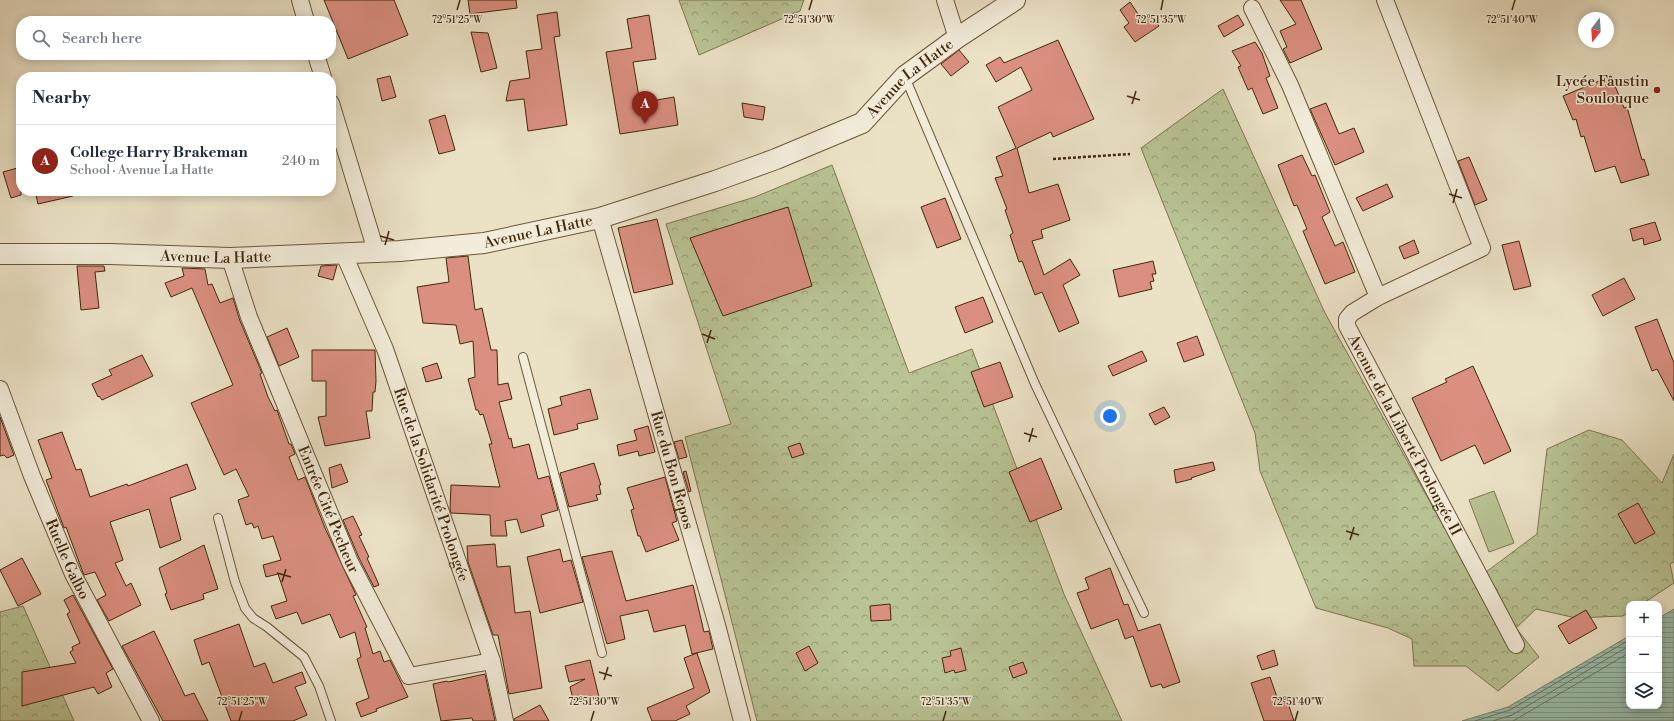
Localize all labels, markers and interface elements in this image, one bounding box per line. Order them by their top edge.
north arrow [1578,12,1614,48]
text: 72°51'25"W [432,14,483,26]
text: 72°51'30"W [783,14,836,26]
text: 72°51'35"W [1136,14,1187,26]
text: 72°51'40"W [1486,14,1539,26]
search box [16,16,336,60]
icon: search [30,27,52,49]
text: Search here [62,29,142,48]
street label: Avenue La Hatte [861,34,957,122]
place label: Lycée Faustin Soulouque [1556,72,1649,108]
marker: Lycée Faustin Soulouque [1652,85,1662,95]
text: Nearby [32,87,91,109]
pin: A [632,91,658,124]
text: College Harry Brakeman [70,143,248,162]
text: A [40,153,50,169]
text: 240 m [282,153,320,169]
text: School · Avenue La Hatte [70,162,214,178]
street label: Avenue La Hatte [481,210,594,253]
street label: Avenue La Hatte [159,246,272,268]
street label: Avenue de la Liberté Prolongée II [1343,330,1466,539]
street label: Rue de la Solidarité Prolongée [389,385,473,584]
your location [1100,406,1120,426]
street label: Rue du Bon Repos [646,408,698,531]
street label: Entrée Cité Pecheur [294,443,364,577]
street label: Ruelle Galbo [41,516,94,602]
map controls [1626,601,1662,709]
button: + [1626,601,1662,637]
button: − [1626,637,1662,673]
button: layers [1626,673,1662,709]
text: 72°51'25"W [217,696,268,708]
text: 72°51'30"W [568,696,621,708]
text: 72°51'35"W [921,696,972,708]
text: 72°51'40"W [1272,696,1325,708]

